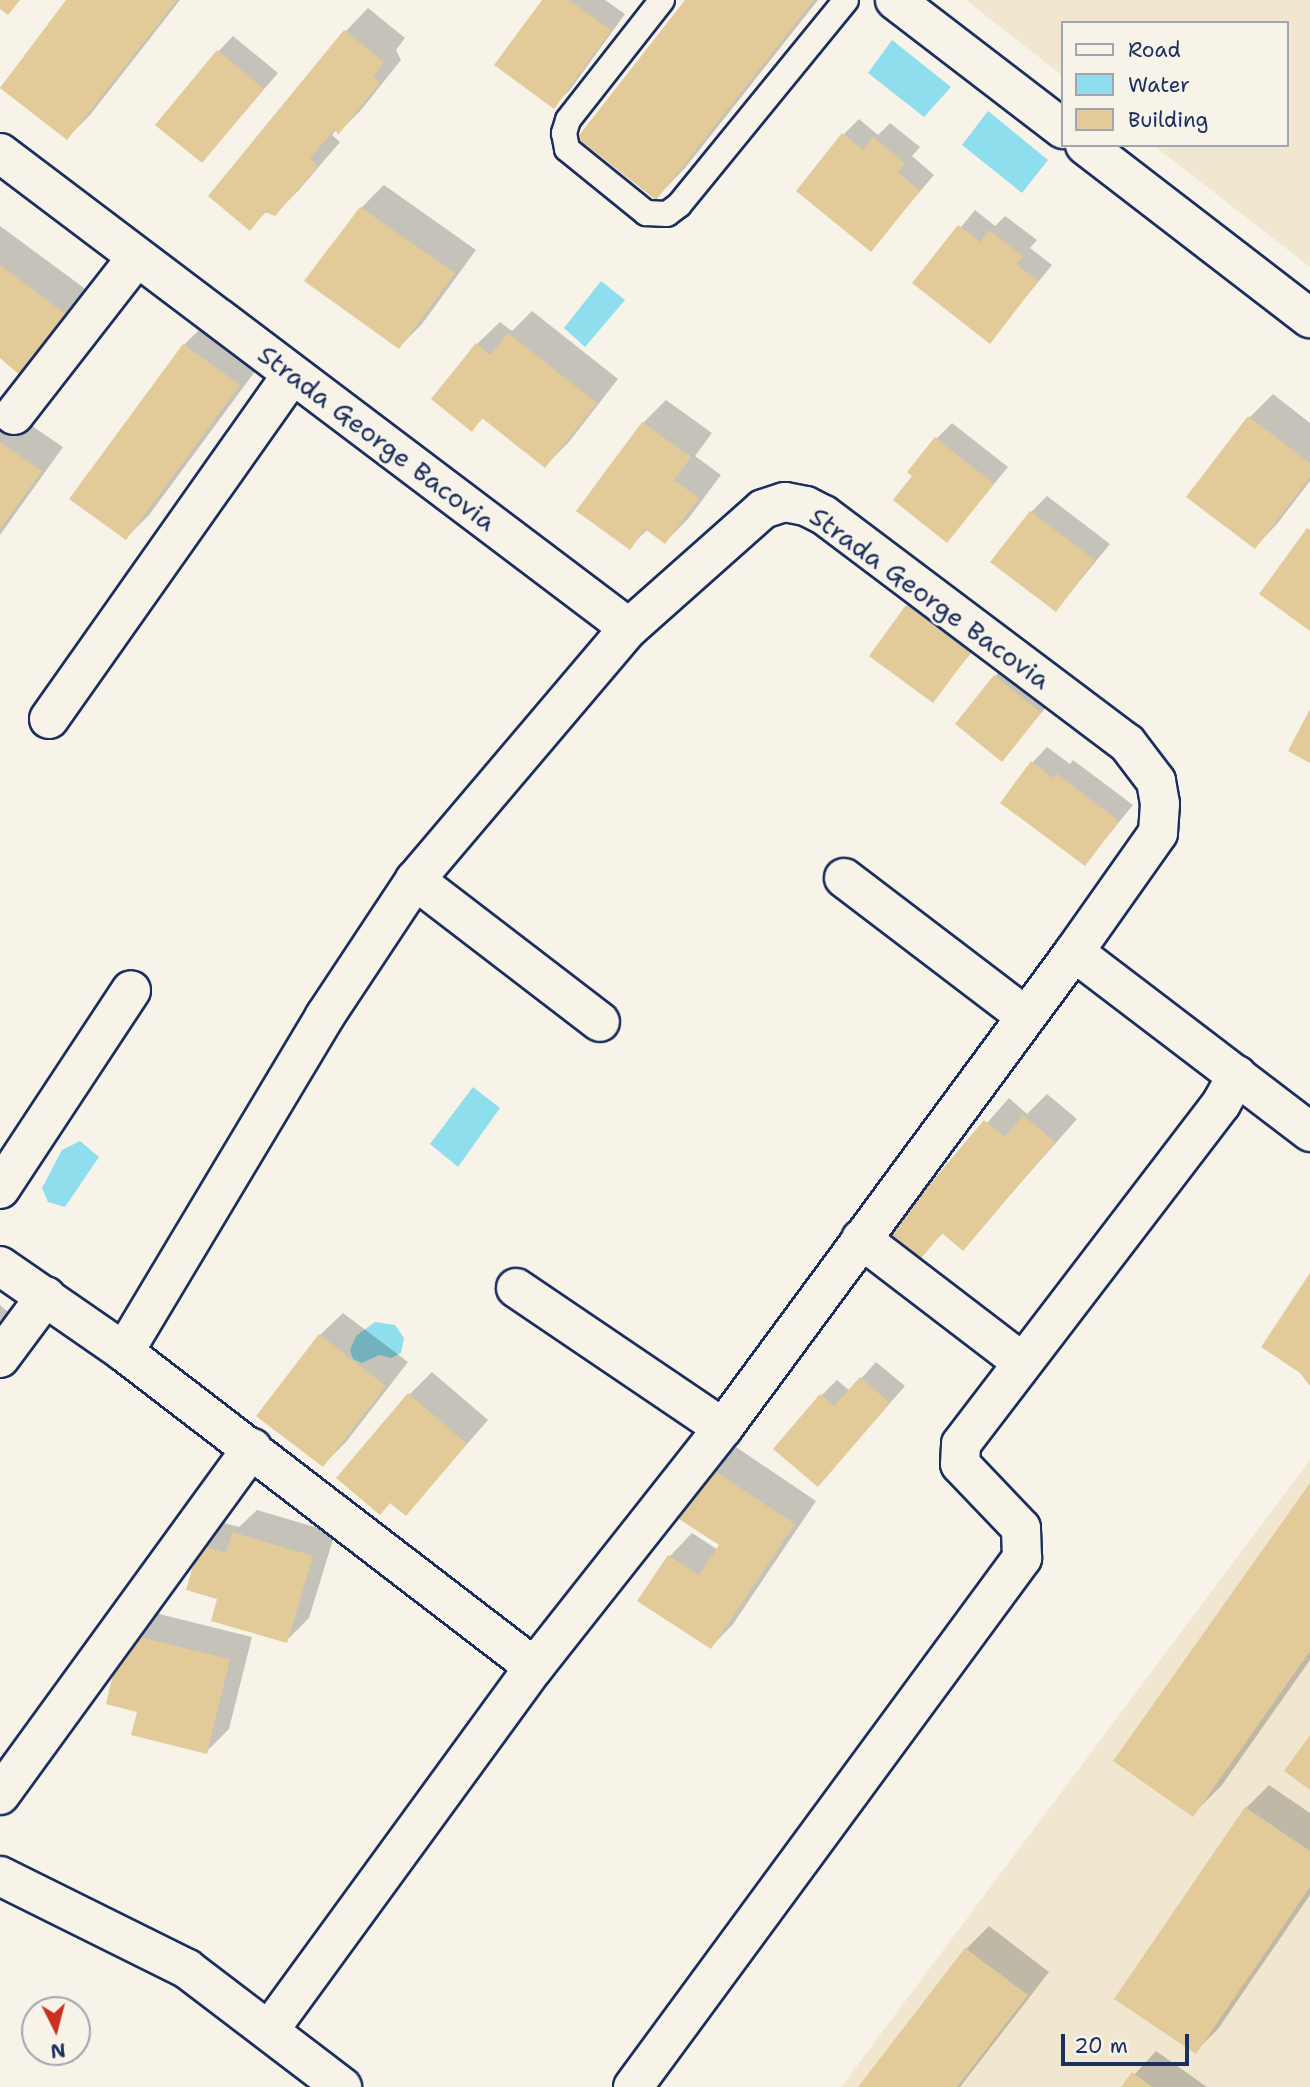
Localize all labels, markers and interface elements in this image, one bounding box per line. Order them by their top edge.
legend [1062,21,1289,147]
text: Road [1128,36,1181,64]
text: Water [1128,71,1190,99]
text: Building [1128,106,1208,134]
street label: Strada George Bacovia [252,338,502,538]
street label: Strada George Bacovia [804,500,1056,696]
north arrow [21,1996,91,2066]
scale bar [1065,2021,1193,2064]
text: 20 m [1074,2032,1128,2060]
text: N [49,2037,67,2064]

